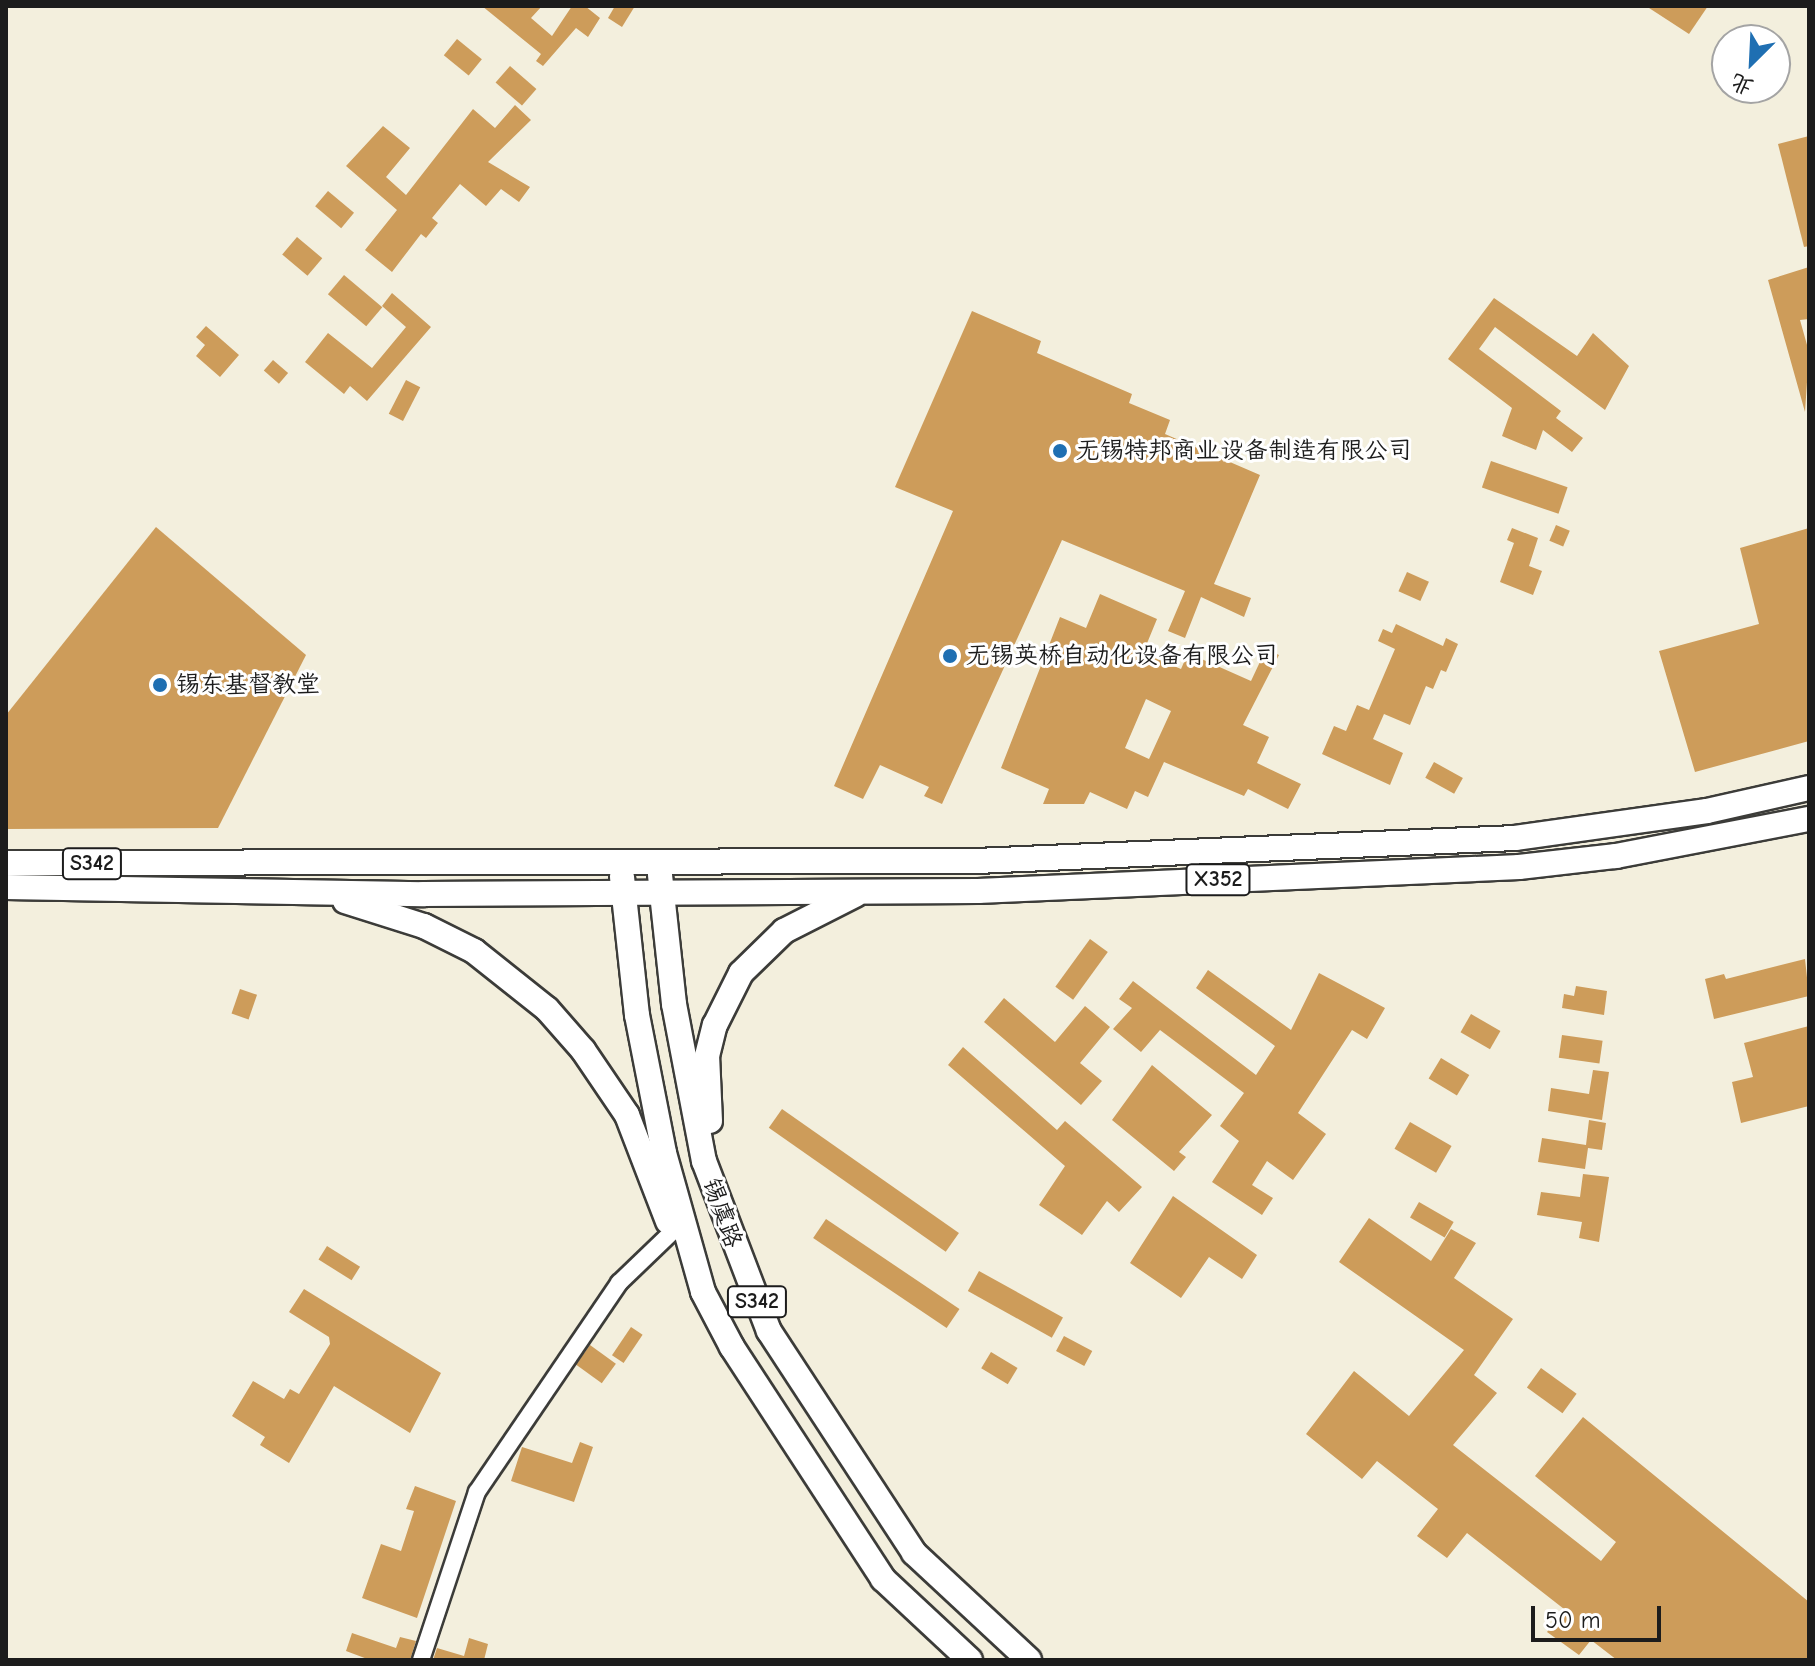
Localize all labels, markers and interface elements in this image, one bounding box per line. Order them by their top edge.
north arrow [1711,24,1791,104]
text: 北 [1727,68,1757,100]
place label: 无锡特邦商业设备制造有限公司 [1076,437,1412,465]
marker: 无锡特邦商业设备制造有限公司 [1051,442,1069,460]
place label: 无锡英桥自动化设备有限公司 [966,642,1278,670]
marker: 无锡英桥自动化设备有限公司 [941,647,959,665]
place label: 锡东基督教堂 [176,671,320,699]
marker: 锡东基督教堂 [151,676,169,694]
road number: S342 [60,846,124,882]
road number: X352 [1184,862,1252,898]
street label: 锡虞路 [696,1174,748,1252]
road number: S342 [725,1284,789,1320]
scale bar [1535,1590,1665,1640]
text: 50 m [1545,1606,1601,1634]

